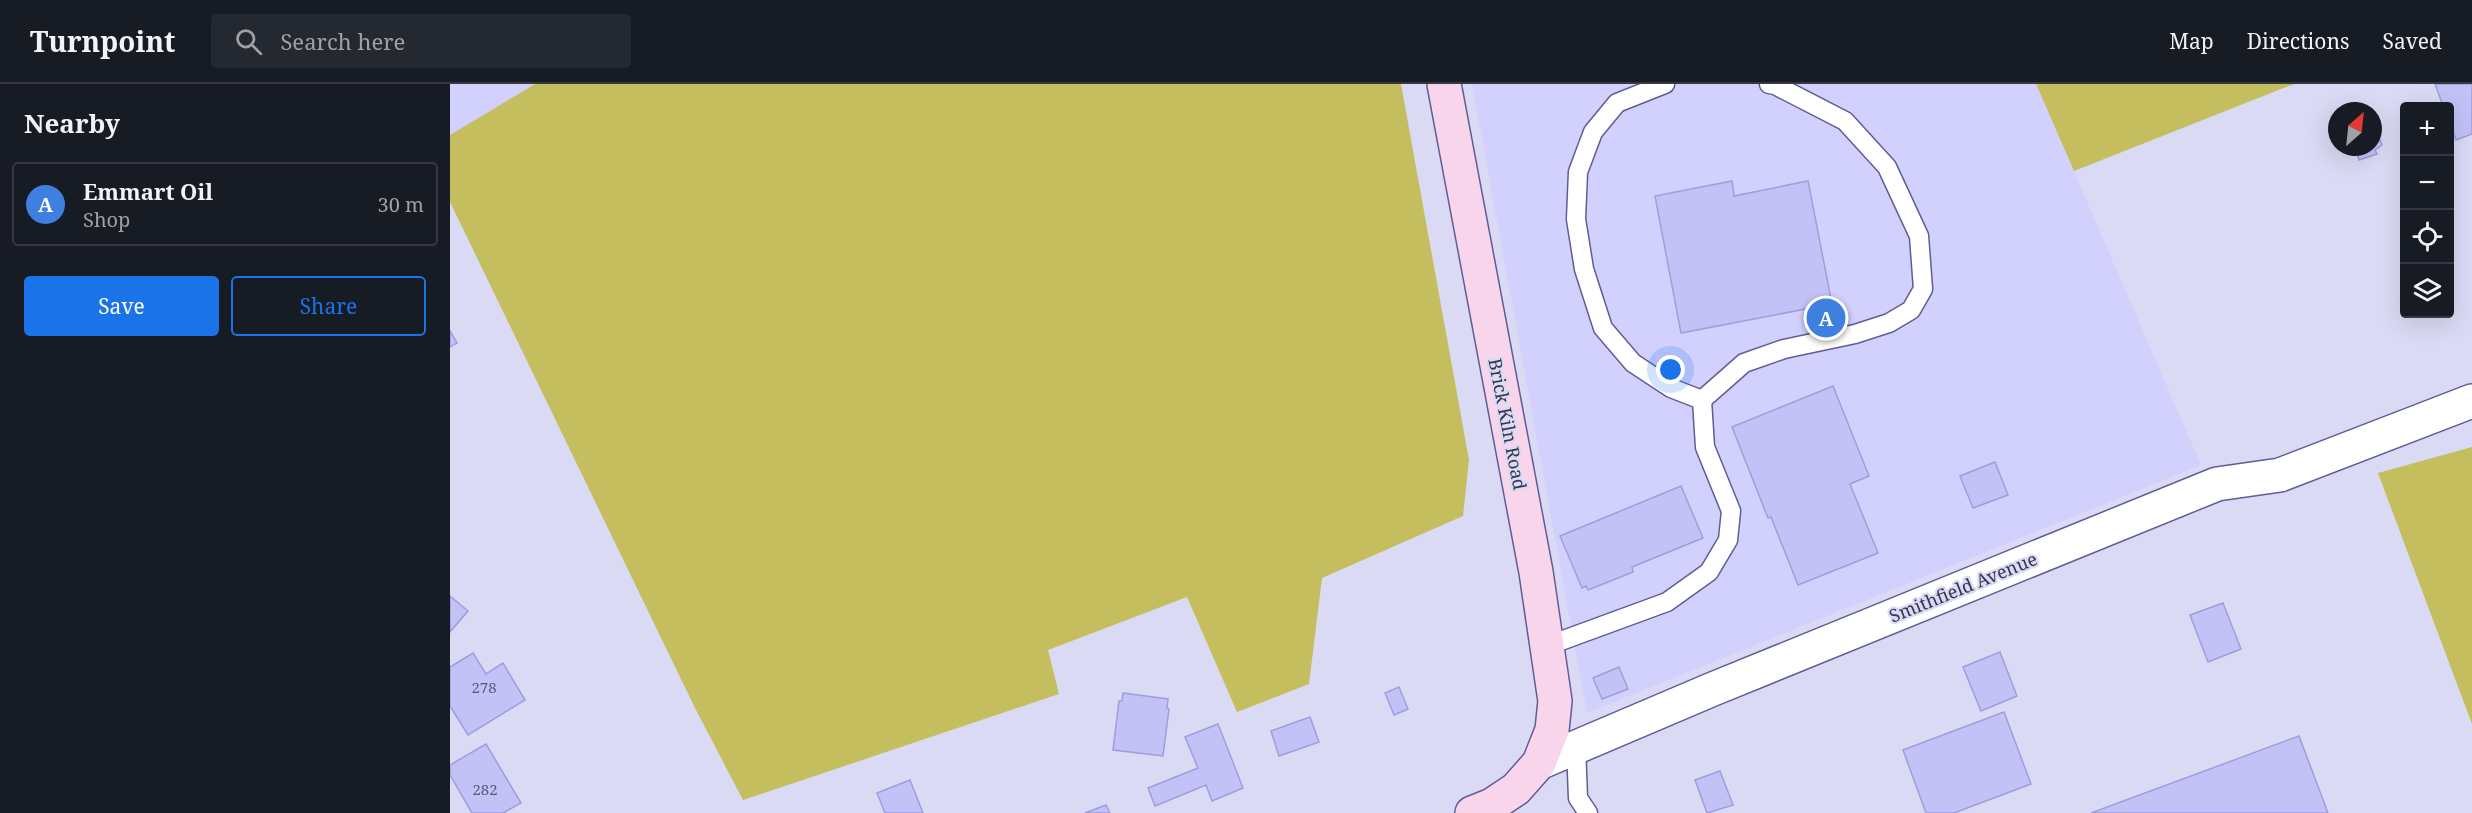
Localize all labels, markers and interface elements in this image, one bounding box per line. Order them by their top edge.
search box [211,14,631,68]
text: Turnpoint [30,22,175,60]
icon: search [232,25,265,58]
text: Search here [280,26,405,56]
text: Map [2169,27,2214,55]
text: Directions [2247,27,2349,55]
text: Saved [2382,27,2442,55]
north arrow [2328,102,2382,156]
map controls [2400,102,2454,318]
button: + [2400,102,2454,156]
text: Nearby [24,105,120,141]
button: − [2400,156,2454,210]
text: Emmart Oil [83,176,213,206]
text: A [38,191,53,218]
text: 30 m [378,191,424,218]
text: Shop [83,206,130,233]
button: locate [2400,210,2454,264]
button: layers [2400,264,2454,318]
button: Save [24,276,219,336]
button: Share [231,276,426,336]
pin: A [1806,296,1846,340]
your location [1656,355,1685,384]
street label: Brick Kiln Road [1483,356,1533,492]
street label: Smithfield Avenue [1885,546,2041,628]
house number: 278 [471,677,497,697]
house number: 282 [472,779,498,799]

